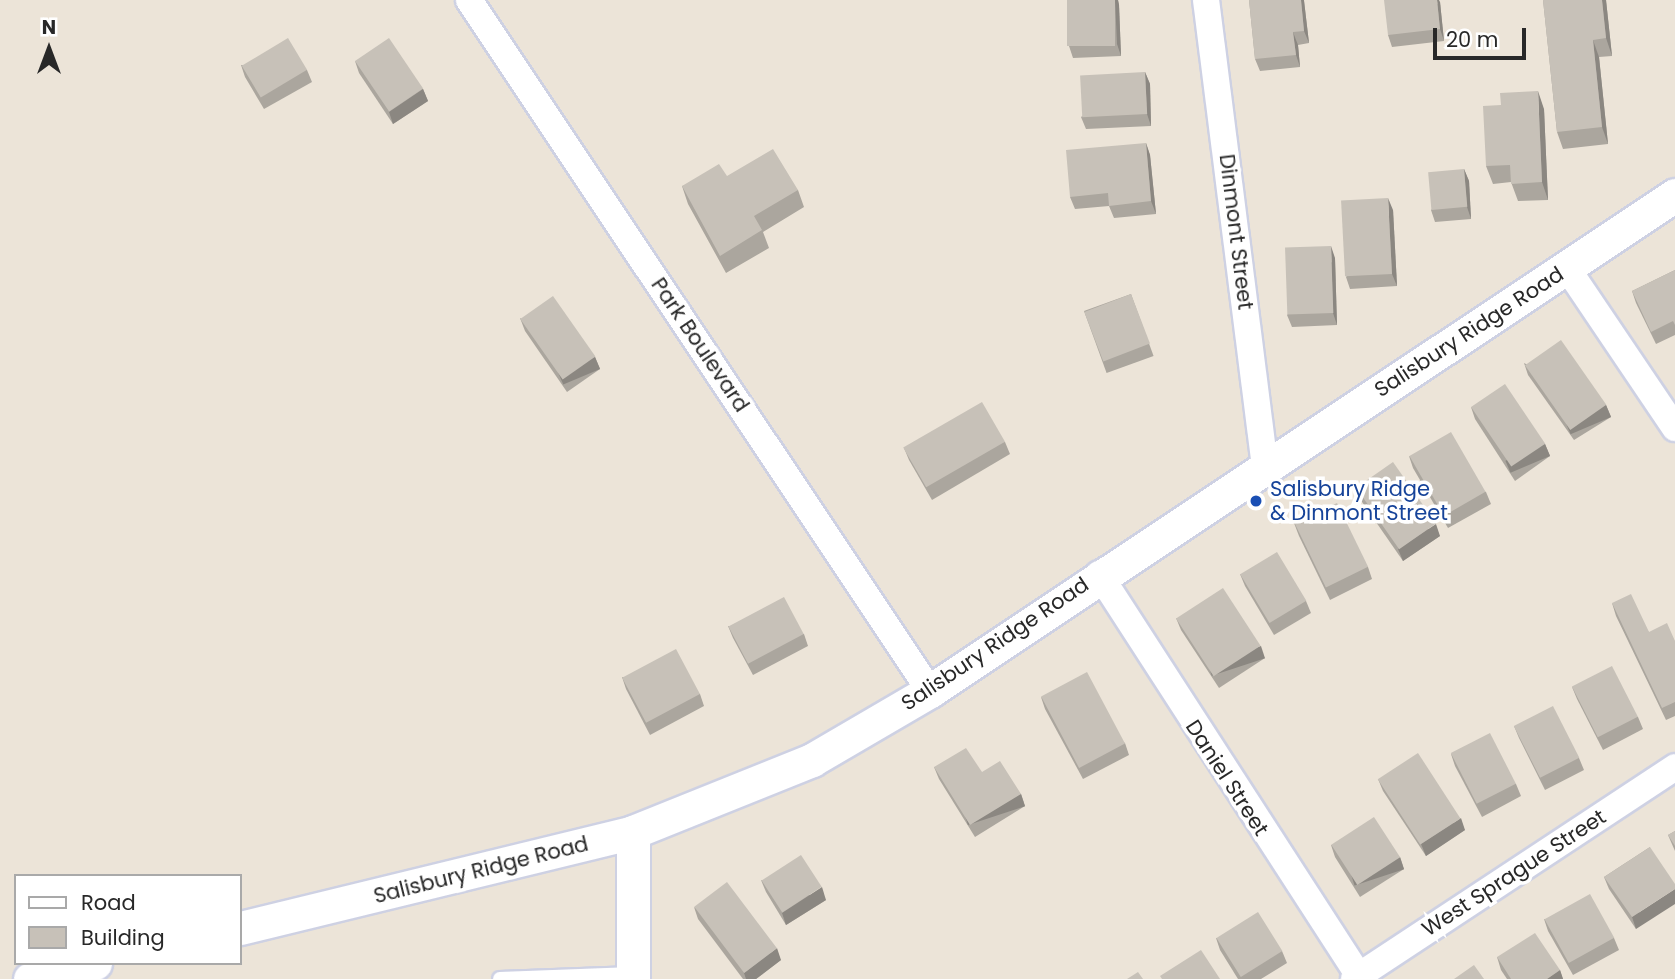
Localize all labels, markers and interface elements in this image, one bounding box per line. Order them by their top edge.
north arrow [14,14,84,84]
text: N [42,14,56,41]
scale bar [1437,14,1530,58]
text: 20 m [1446,25,1499,54]
street label: Dinmont Street [1214,153,1258,311]
street label: Salisbury Ridge Road [1370,261,1568,403]
street label: Park Boulevard [646,273,754,417]
place label: Salisbury Ridge & Dinmont Street [1270,476,1448,526]
marker: Salisbury Ridge & Dinmont Street [1248,493,1264,509]
street label: Salisbury Ridge Road [897,572,1093,716]
street label: Daniel Street [1180,715,1274,841]
street label: West Sprague Street [1417,804,1611,942]
street label: Salisbury Ridge Road [371,831,591,909]
legend [14,874,242,965]
text: Road [81,888,136,917]
text: Building [81,923,165,952]

